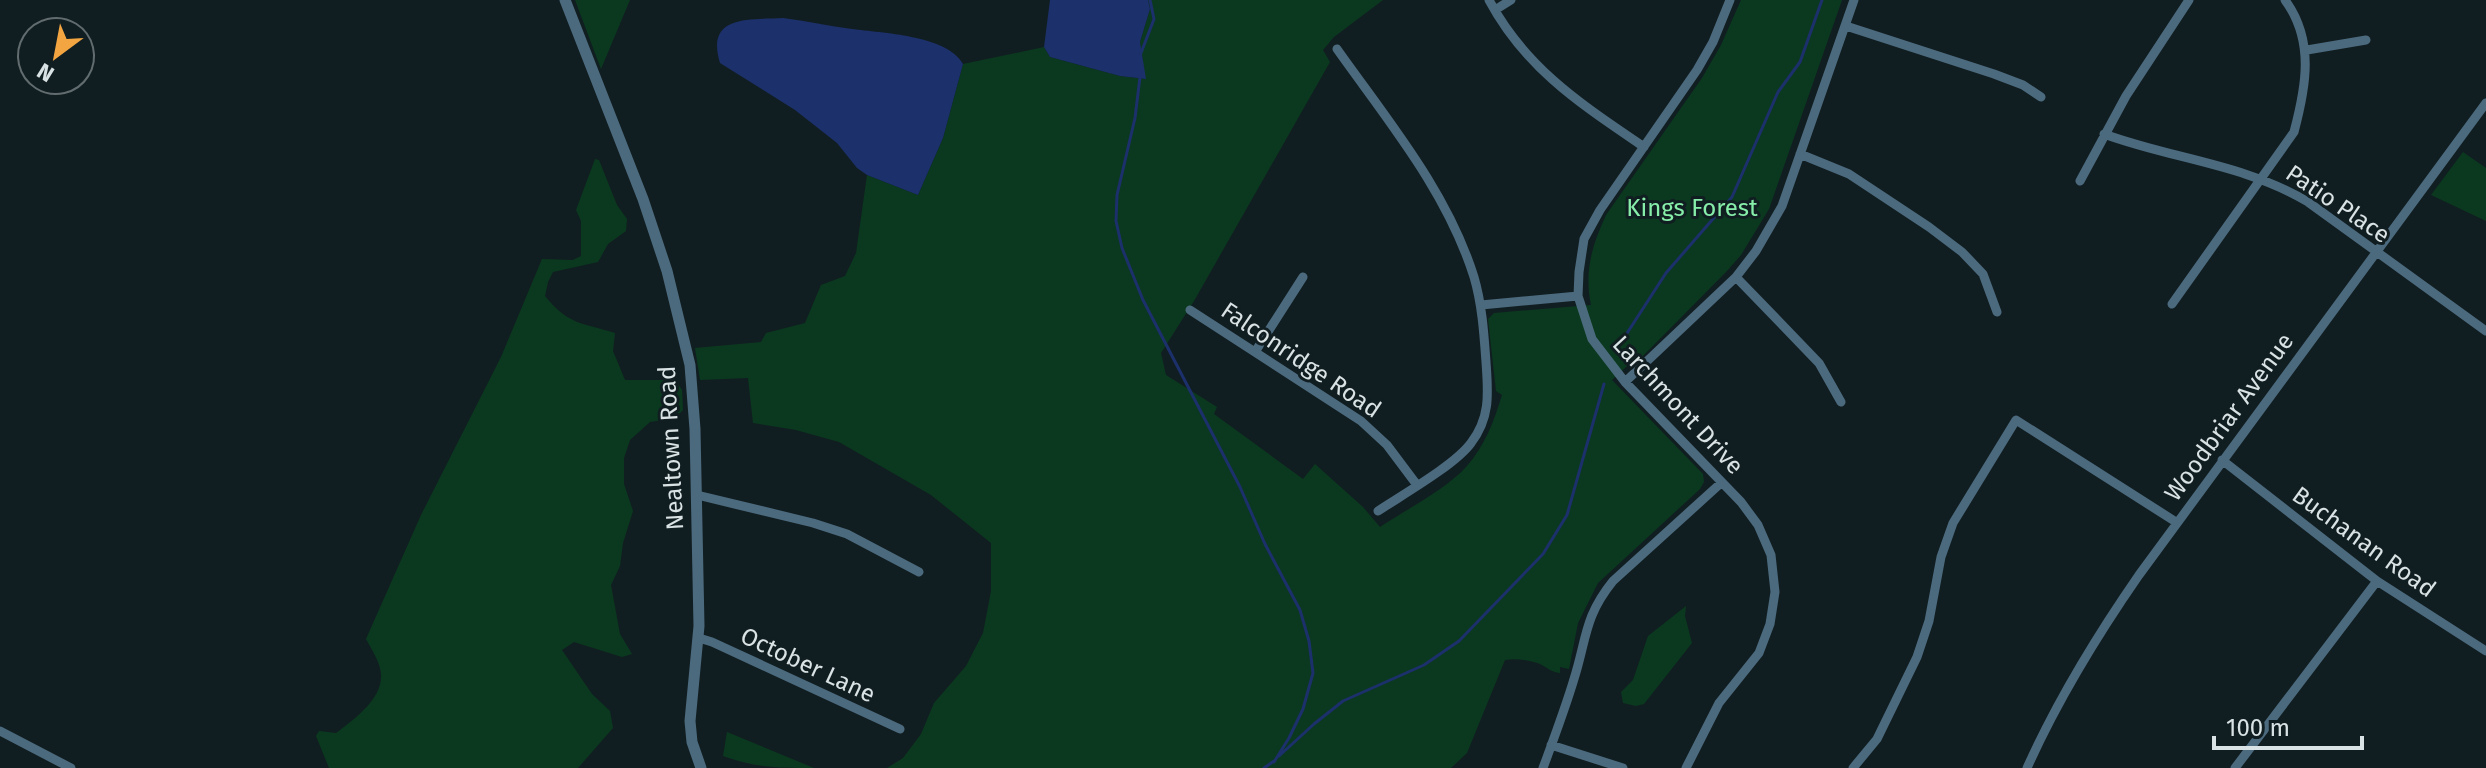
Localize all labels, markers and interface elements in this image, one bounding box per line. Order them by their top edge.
north arrow [16,16,96,96]
text: N [32,57,59,88]
street label: Patio Place [2281,159,2395,249]
park label: Kings Forest [1626,194,1758,222]
street label: Falconridge Road [1216,296,1386,424]
street label: Woodbriar Avenue [2159,328,2299,506]
street label: Larchmont Drive [1607,330,1749,480]
street label: Nealtown Road [653,365,689,531]
street label: Buchanan Road [2287,481,2441,603]
street label: October Lane [736,622,880,708]
scale bar [2214,700,2362,750]
text: 100 m [2226,714,2290,742]

